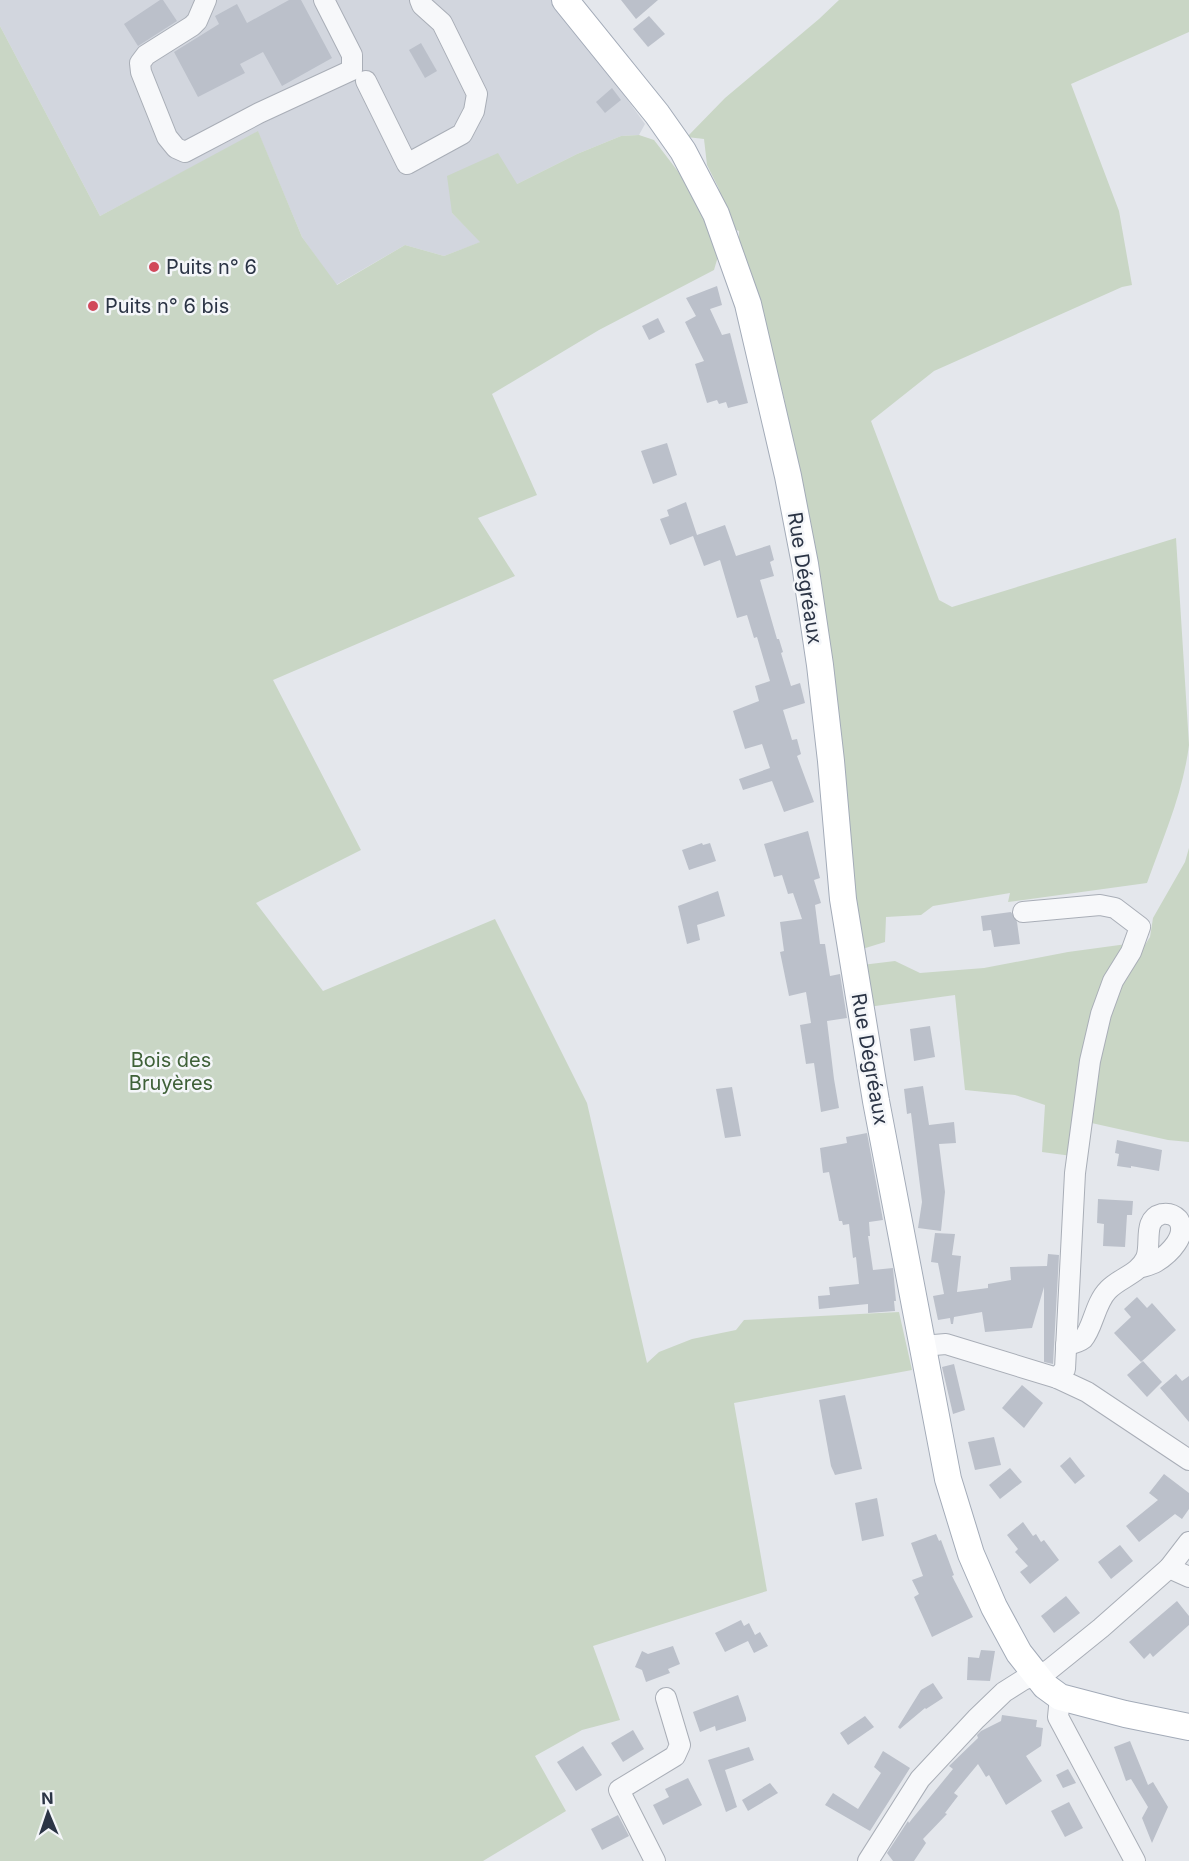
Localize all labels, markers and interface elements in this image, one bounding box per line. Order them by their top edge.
place label: Puits n° 6 [166,255,257,279]
marker: Puits n° 6 [147,260,161,274]
place label: Puits n° 6 bis [105,294,229,318]
marker: Puits n° 6 bis [86,299,100,313]
street label: Rue Dégréaux [783,510,827,646]
street label: Rue Dégréaux [847,991,893,1127]
park label: Bois des Bruyères [129,1048,213,1095]
north arrow [18,1783,78,1843]
text: N [41,1788,54,1808]

